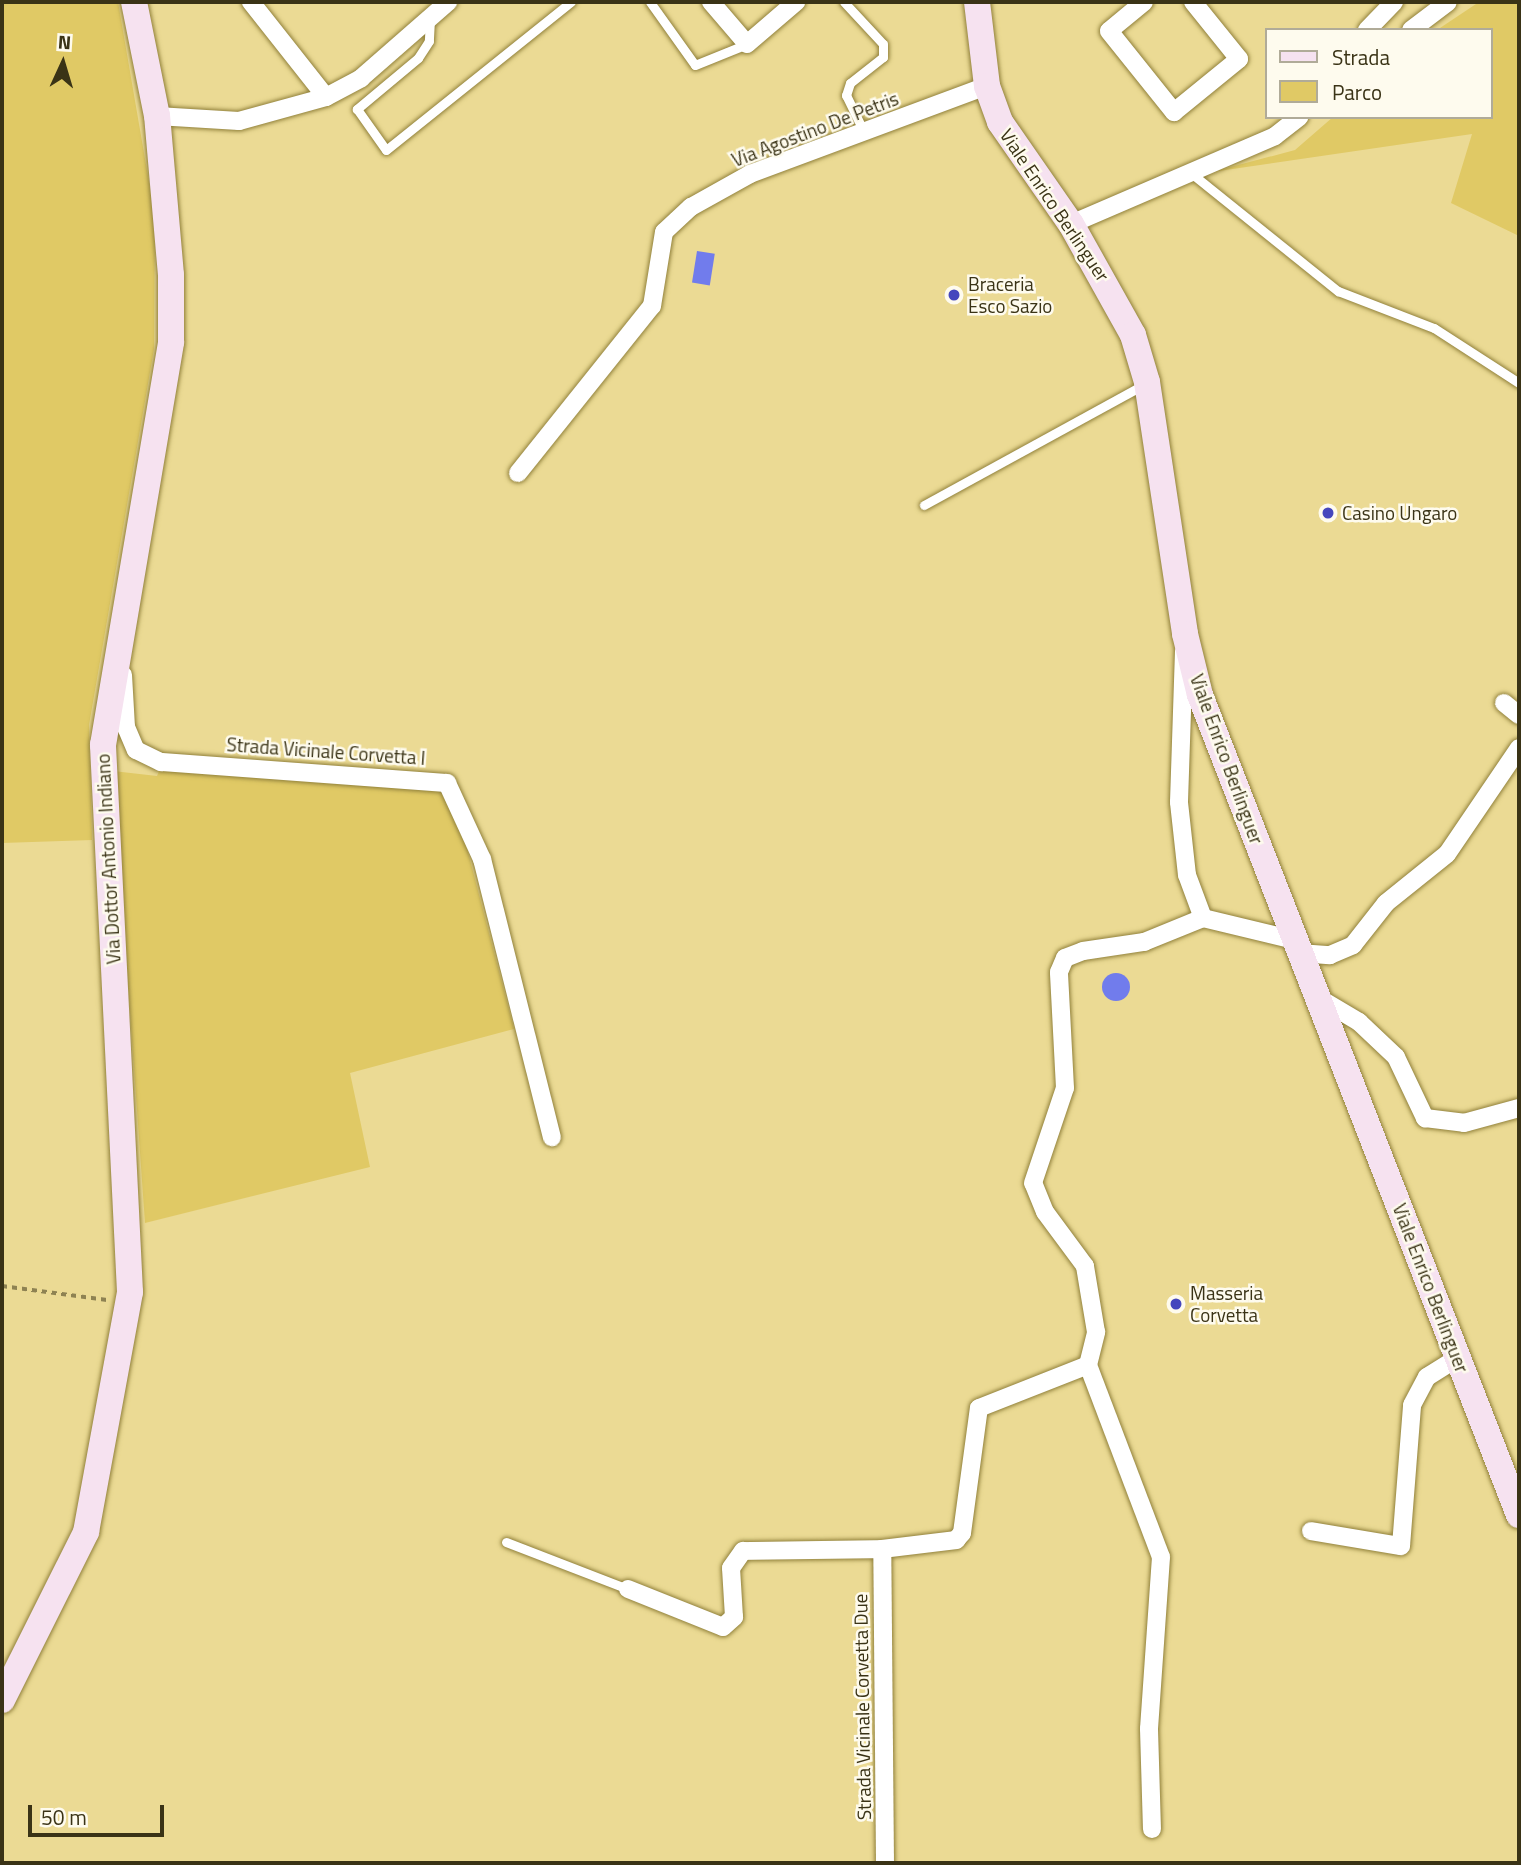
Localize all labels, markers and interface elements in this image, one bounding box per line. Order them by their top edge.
text: N [57,27,72,56]
north arrow [28,28,98,98]
legend [1266,28,1493,119]
text: Strada [1332,41,1390,73]
text: Parco [1332,76,1382,108]
street label: Via Agostino De Petris [728,87,902,171]
street label: Viale Enrico Berlinguer [995,124,1115,286]
place label: Braceria Esco Sazio [968,273,1052,317]
marker: Braceria Esco Sazio [946,287,962,303]
place label: Casino Ungaro [1342,502,1457,524]
marker: Casino Ungaro [1320,505,1336,521]
street label: Viale Enrico Berlinguer [1186,671,1268,847]
street label: Strada Vicinale Corvetta I [226,733,426,769]
street label: Via Dottor Antonio Indiano [91,753,125,965]
street label: Viale Enrico Berlinguer [1388,1200,1474,1376]
place label: Masseria Corvetta [1190,1282,1263,1326]
marker: Masseria Corvetta [1168,1296,1184,1312]
street label: Strada Vicinale Corvetta Due [849,1594,875,1820]
scale bar [32,1792,168,1836]
text: 50 m [41,1801,87,1833]

